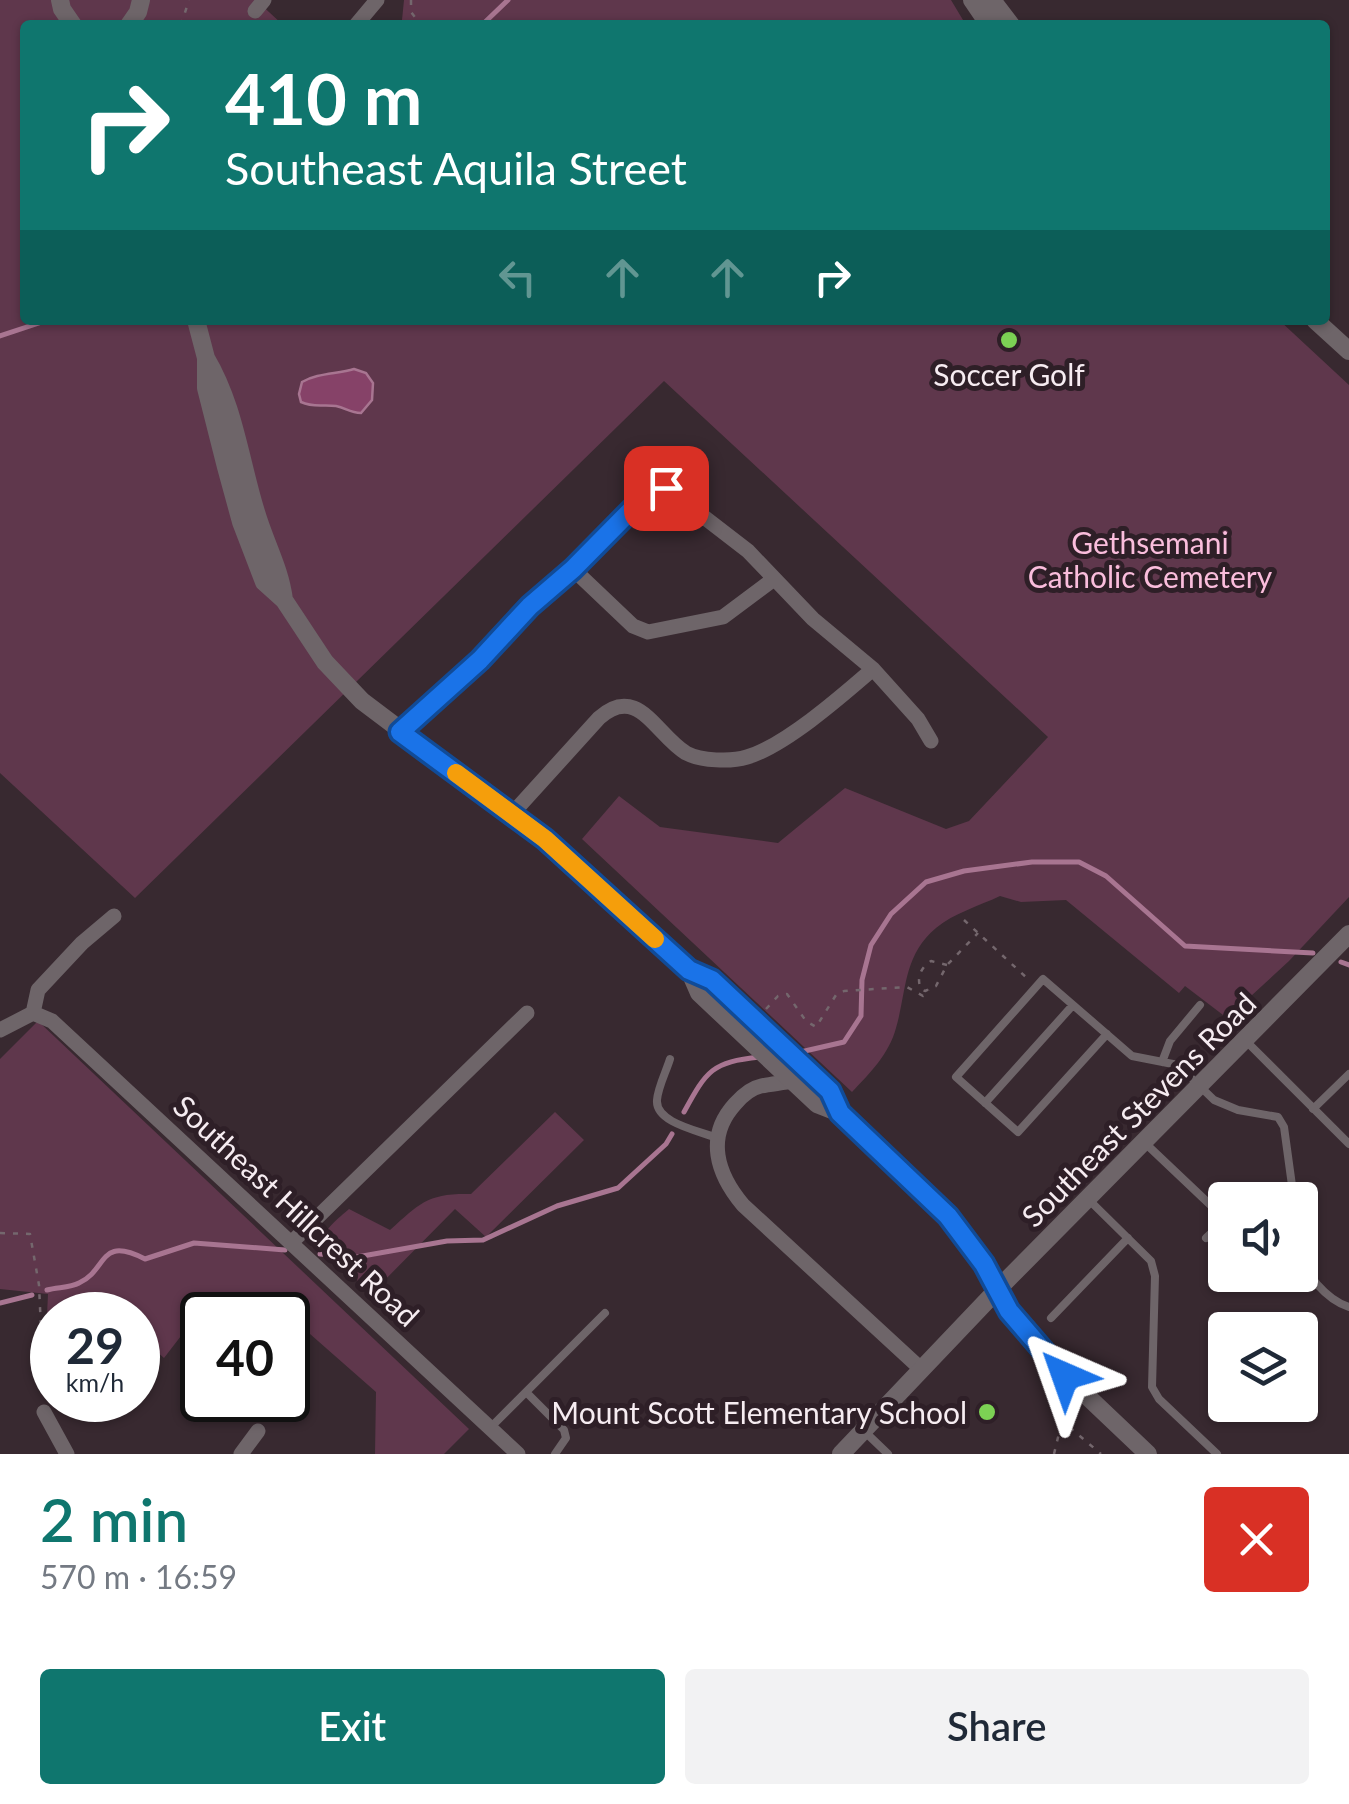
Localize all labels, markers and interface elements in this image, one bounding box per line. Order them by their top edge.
text: 410 m [225,56,422,140]
icon: right [60,60,190,190]
text: Southeast Aquila Street [225,141,687,195]
icon: left [490,250,545,305]
icon: ahead [595,250,650,305]
icon: ahead [700,250,755,305]
icon: right [805,250,860,305]
marker: Soccer Golf [998,329,1020,351]
place label: Soccer Golf [933,356,1085,392]
pin [624,446,709,531]
icon: arrive [639,461,694,516]
park label: Gethsemani Catholic Cemetery [1028,524,1273,594]
street label: Southeast Stevens Road [1013,984,1263,1234]
street label: Southeast Hillcrest Road [167,1087,427,1333]
map controls [1208,1182,1318,1422]
button: sound [1208,1182,1318,1292]
speed limit sign: 40 [180,1292,310,1422]
button: layers [1208,1312,1318,1422]
text: 29 [66,1315,124,1375]
position arrow [1013,1324,1117,1428]
text: km/h [66,1367,124,1397]
place label: Mount Scott Elementary School [551,1394,967,1430]
marker: Mount Scott Elementary School [976,1401,998,1423]
text: 2 min [40,1483,188,1555]
button: close [1204,1487,1309,1592]
text: 570 m · 16:59 [40,1557,237,1596]
button: Exit [40,1669,665,1784]
button: Share [685,1669,1309,1784]

